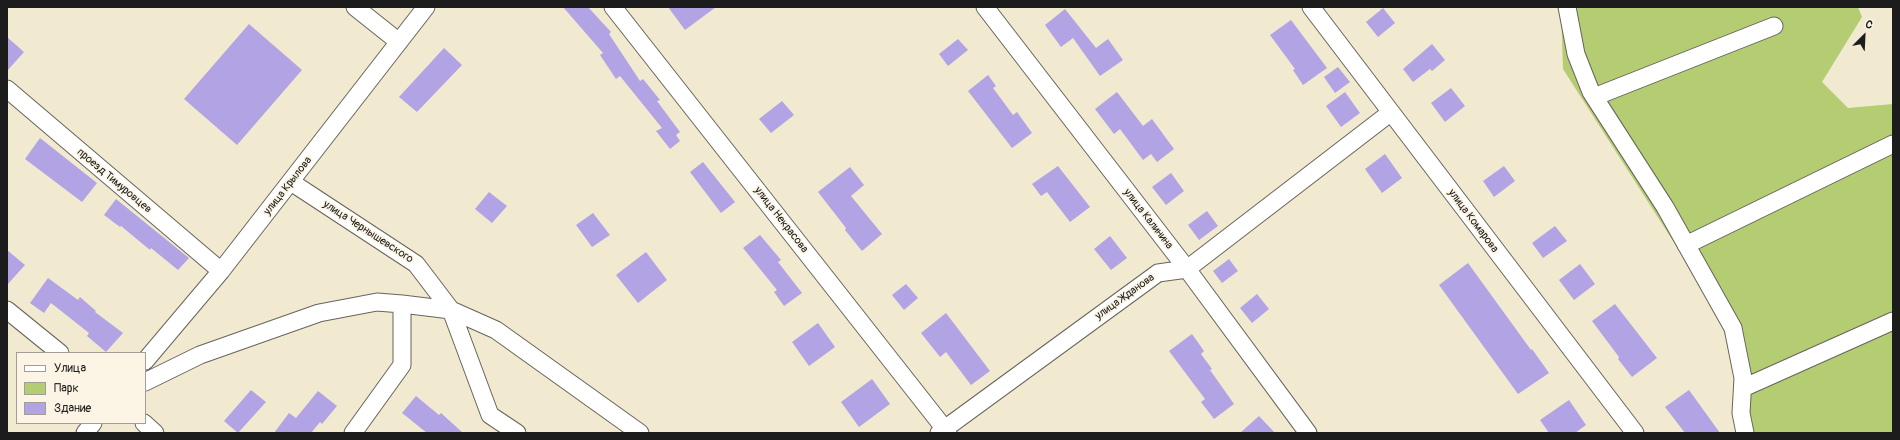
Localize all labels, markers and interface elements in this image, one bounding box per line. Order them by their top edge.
north arrow [1844,16,1884,56]
text: С [1863,17,1875,32]
street label: проезд Тимуровцев [74,146,154,216]
street label: улица Крылова [261,154,315,218]
street label: улица Некрасова [751,184,811,256]
street label: улица Калинина [1120,186,1176,252]
street label: улица Комарова [1445,187,1501,255]
street label: улица Чернышевского [320,198,416,266]
street label: улица Жданова [1093,271,1157,323]
legend [16,352,146,424]
text: Улица [54,361,86,376]
text: Парк [54,381,79,396]
text: Здание [54,401,91,416]

